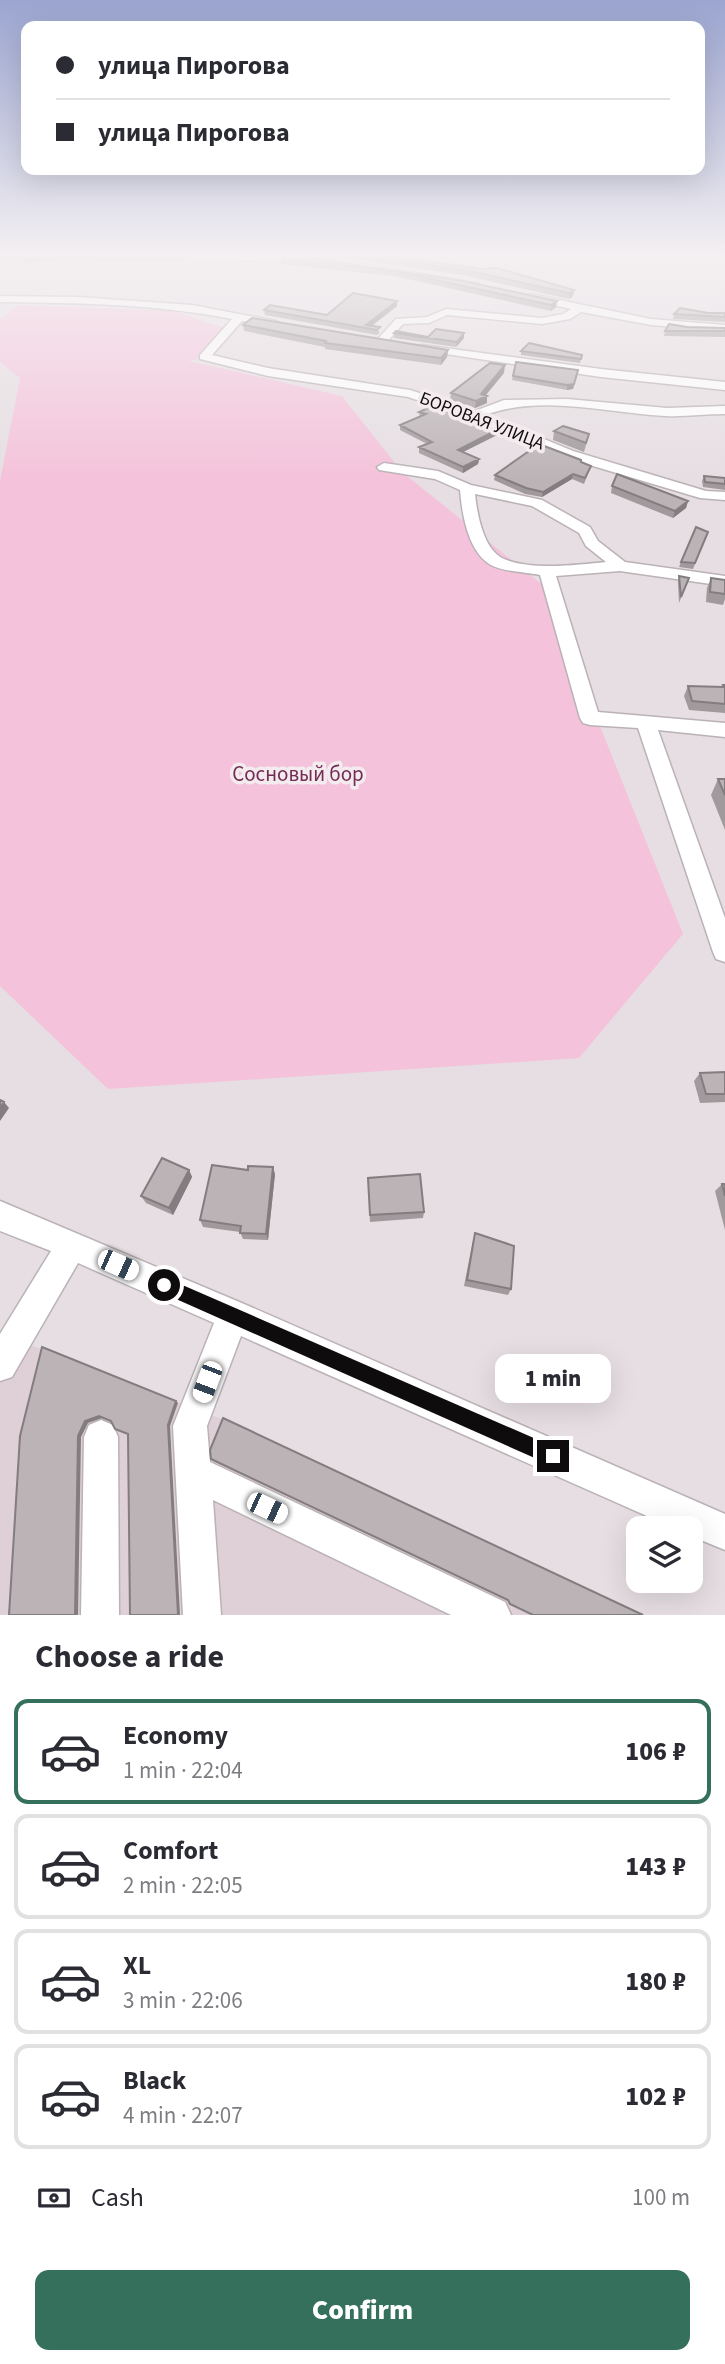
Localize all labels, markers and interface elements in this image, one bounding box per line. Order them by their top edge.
text: улица Пирогова [98,47,290,84]
text: улица Пирогова [98,114,290,151]
street label: БОРОВАЯ УЛИЦА [416,386,548,456]
park label: Сосновый бор [232,759,364,789]
car [95,1247,142,1283]
route start [148,1269,180,1301]
callout: 1 min [495,1354,611,1404]
car [190,1359,225,1405]
text: 1 min [525,1362,581,1395]
route end [537,1440,569,1472]
car [244,1490,291,1526]
map controls [626,1516,703,1593]
button: layers [626,1516,703,1593]
text: Choose a ride [35,1634,224,1680]
text: Economy [123,1717,228,1754]
icon: car [39,1720,102,1783]
text: 106 ₽ [625,1733,686,1770]
text: 1 min · 22:04 [123,1754,243,1787]
text: Comfort [123,1832,218,1869]
icon: car [39,1835,102,1898]
text: 143 ₽ [625,1848,686,1885]
text: 2 min · 22:05 [123,1869,243,1902]
text: XL [123,1947,151,1984]
icon: car [39,1950,102,2013]
text: 180 ₽ [625,1963,686,2000]
text: 3 min · 22:06 [123,1984,243,2017]
text: Black [123,2062,186,2099]
icon: car [39,2065,102,2128]
text: 102 ₽ [625,2078,686,2115]
text: 4 min · 22:07 [123,2099,243,2132]
icon: cash [35,2179,73,2217]
text: Cash [91,2179,144,2216]
text: 100 m [632,2181,690,2214]
button: Confirm [35,2270,690,2350]

